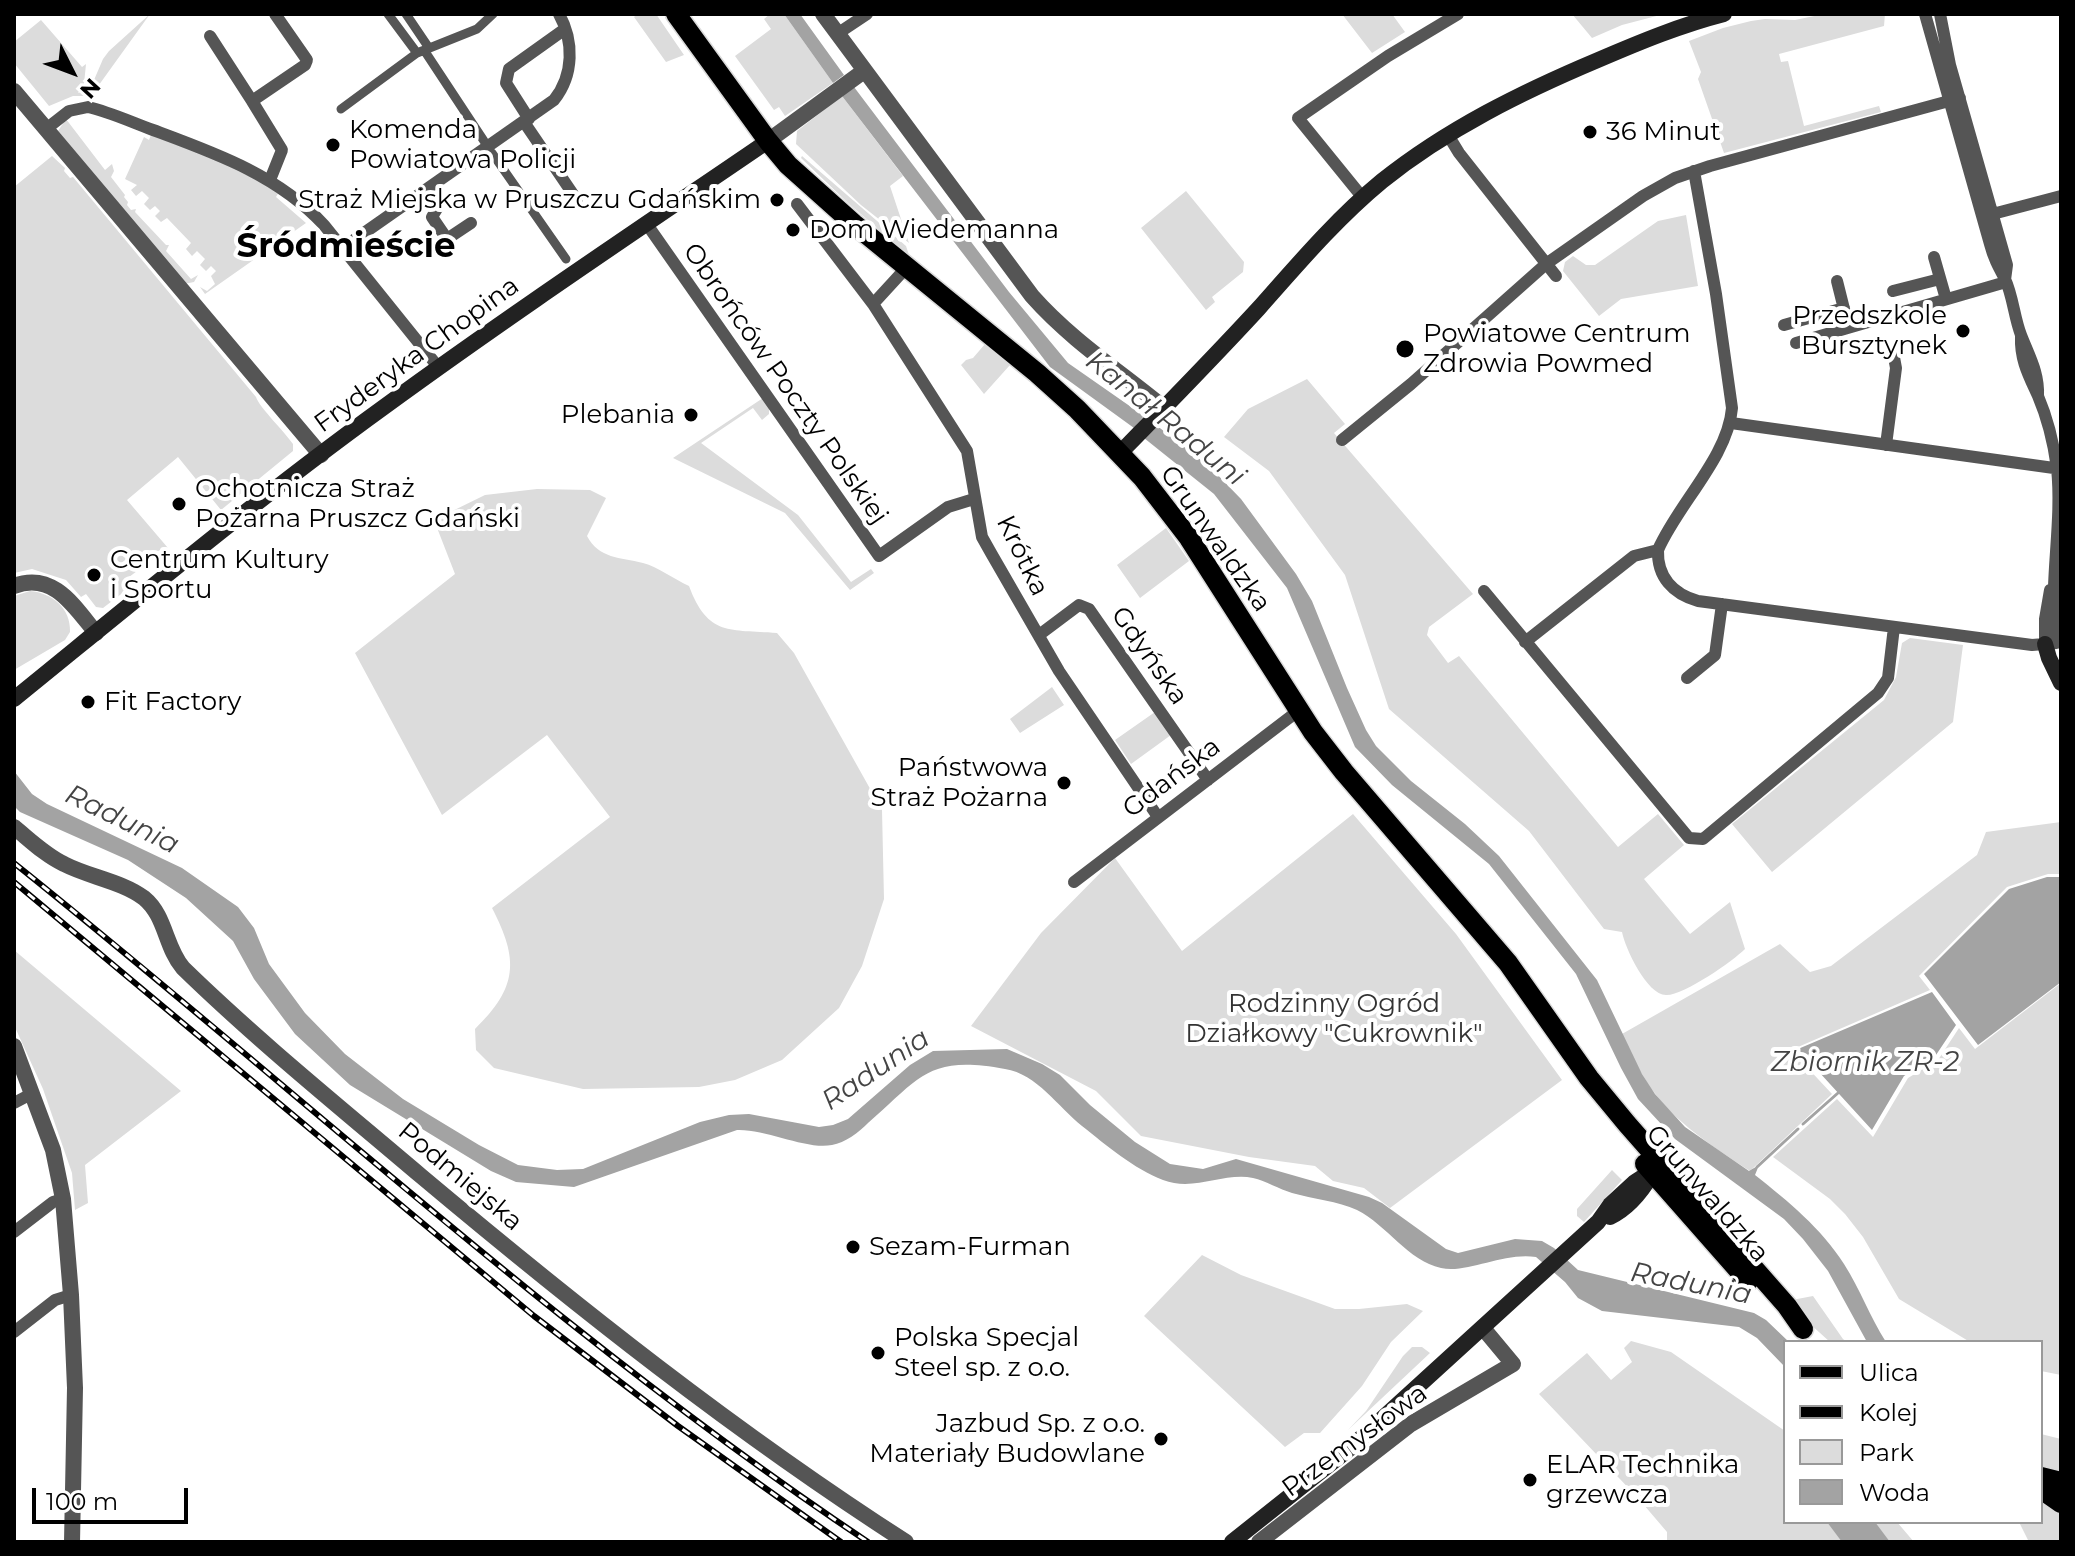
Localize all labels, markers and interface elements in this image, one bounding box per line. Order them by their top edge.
north arrow [32,32,112,112]
text: N [74,73,106,104]
place label: Komenda Powiatowa Policji [349,114,576,176]
place label: 36 Minut [1606,116,1721,148]
marker: 36 Minut [1581,123,1599,141]
marker: Komenda Powiatowa Policji [324,136,342,154]
place label: Straż Miejska w Pruszczu Gdańskim [298,184,761,216]
marker: Straż Miejska w Pruszczu Gdańskim [768,191,786,209]
place label: Dom Wiedemanna [809,214,1059,246]
marker: Dom Wiedemanna [784,221,802,239]
district label: Śródmieście [237,227,455,267]
street label: Obrońców Poczty Polskiej [676,238,894,530]
street label: Fryderyka Chopina [309,270,525,440]
place label: Przedszkole Bursztynek [1792,300,1947,362]
place label: Powiatowe Centrum Zdrowia Powmed [1423,318,1691,380]
marker: Przedszkole Bursztynek [1954,322,1972,340]
marker: Powiatowe Centrum Zdrowia Powmed [1394,338,1416,360]
water label: Kanał Raduni [1079,344,1251,494]
place label: Plebania [561,399,675,431]
marker: Plebania [682,406,700,424]
street label: Grunwaldzka [1153,460,1277,618]
place label: Ochotnicza Straż Pożarna Pruszcz Gdański [195,473,520,534]
marker: Ochotnicza Straż Pożarna Pruszcz Gdański [170,495,188,513]
street label: Krótka [989,511,1055,601]
place label: Centrum Kultury i Sportu [110,544,329,606]
marker: Centrum Kultury i Sportu [85,566,103,584]
street label: Gdyńska [1104,601,1194,711]
place label: Fit Factory [104,686,241,718]
marker: Fit Factory [79,693,97,711]
street label: Gdańska [1117,731,1227,825]
place label: Państwowa Straż Pożarna [870,752,1048,814]
marker: Państwowa Straż Pożarna [1055,774,1073,792]
water label: Radunia [60,778,184,862]
park label: Rodzinny Ogród Działkowy "Cukrownik" [1185,988,1483,1050]
water label: Radunia [816,1022,936,1118]
water label: Zbiornik ZR-2 [1771,1046,1959,1080]
street label: Podmiejska [391,1116,529,1238]
street label: Grunwaldzka [1639,1119,1775,1269]
place label: Sezam-Furman [869,1231,1071,1263]
marker: Sezam-Furman [844,1238,862,1256]
water label: Radunia [1628,1256,1754,1312]
place label: Polska Specjal Steel sp. z o.o. [894,1322,1079,1384]
legend [1783,1340,2043,1524]
marker: Polska Specjal Steel sp. z o.o. [869,1344,887,1362]
text: Ulica [1859,1358,1919,1387]
street label: Przemysłowa [1276,1378,1434,1504]
text: Kolej [1859,1398,1918,1427]
place label: Jazbud Sp. z o.o. Materiały Budowlane [869,1408,1145,1470]
marker: Jazbud Sp. z o.o. Materiały Budowlane [1152,1430,1170,1448]
text: Park [1859,1438,1914,1467]
place label: ELAR Technika grzewcza [1546,1449,1739,1510]
marker: ELAR Technika grzewcza [1521,1471,1539,1489]
scale bar [36,1472,192,1522]
text: Woda [1859,1478,1930,1507]
text: 100 m [46,1487,118,1516]

